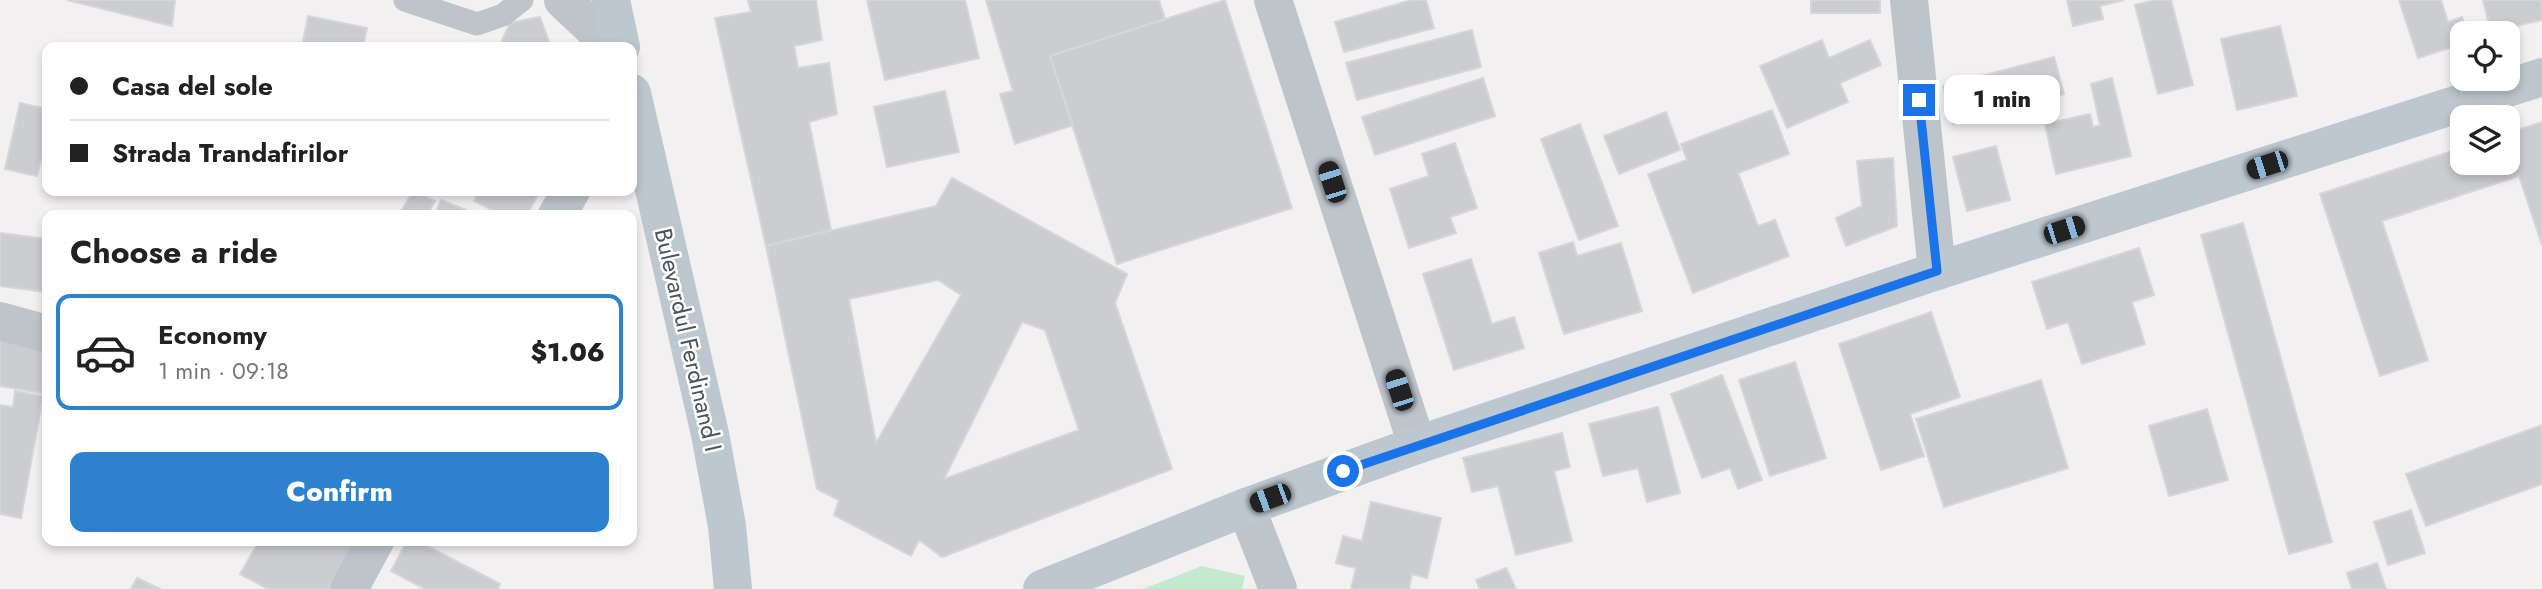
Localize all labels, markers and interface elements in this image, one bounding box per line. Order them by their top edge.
map controls [2450,21,2520,175]
button: locate [2450,21,2520,91]
text: Casa del sole [112,67,273,105]
callout: 1 min [1944,76,2059,124]
text: 1 min [1973,82,2031,116]
route end [1903,84,1935,116]
button: layers [2450,105,2520,175]
text: Strada Trandafirilor [112,134,348,172]
car [2244,149,2291,181]
car [1316,159,1349,205]
car [2041,214,2088,246]
street label: Bulevardul Ferdinand I [646,225,731,455]
text: Choose a ride [70,229,278,275]
text: Economy [158,316,267,354]
icon: car [74,321,137,384]
text: $1.06 [530,333,605,371]
text: 1 min · 09:18 [158,354,289,388]
car [1383,367,1416,413]
button: Confirm [70,452,609,532]
route start [1327,455,1359,487]
car [1247,481,1294,515]

